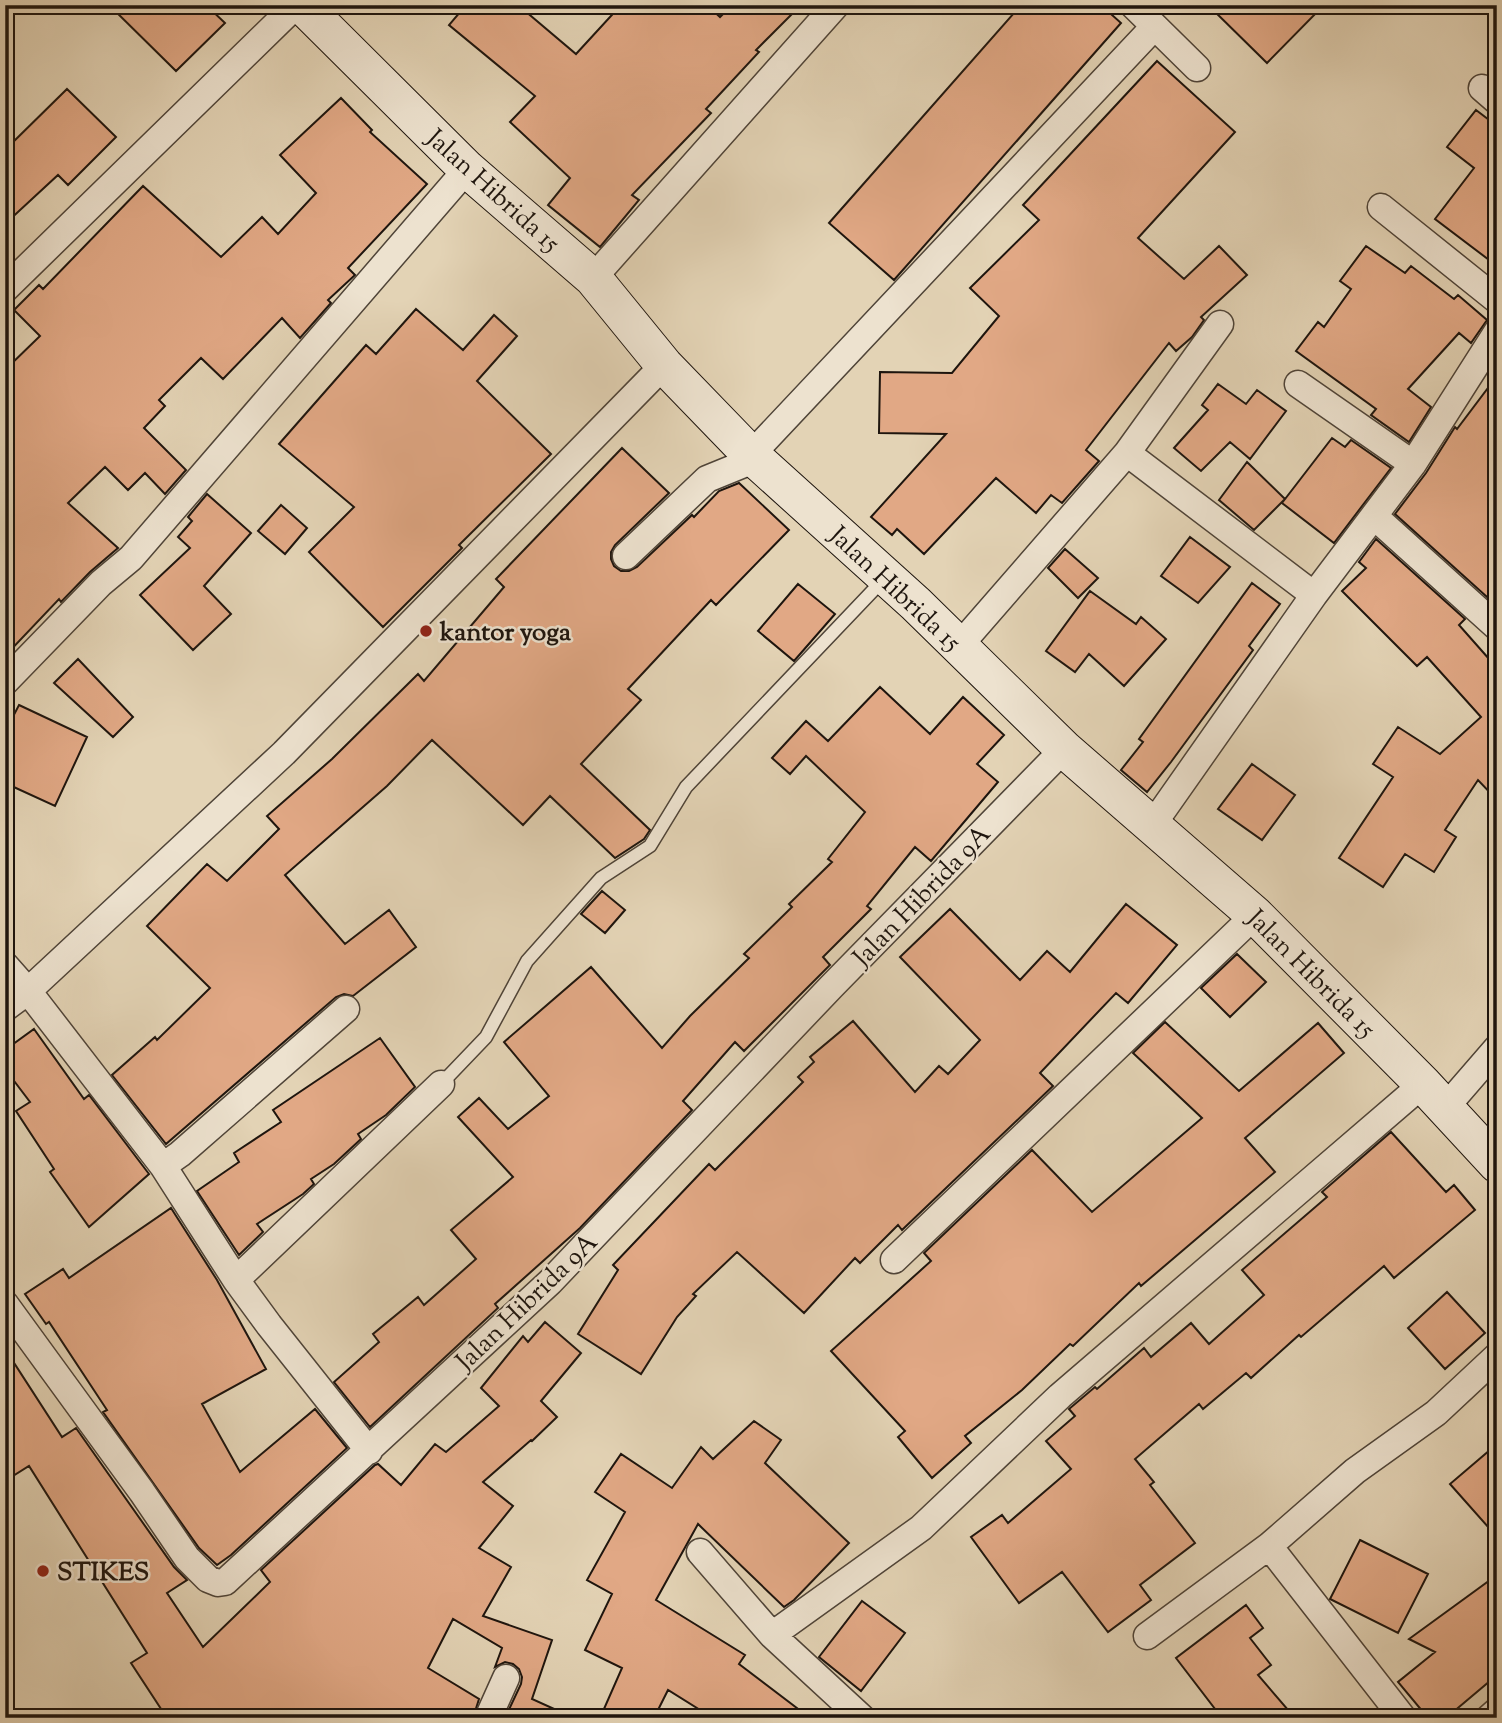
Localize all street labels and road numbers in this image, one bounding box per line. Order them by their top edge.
street label: Jalan Hibrida 15 [416,120,567,262]
street label: Jalan Hibrida 15 [819,517,969,661]
street label: Jalan Hibrida 9A [844,818,1000,977]
street label: Jalan Hibrida 15 [1236,901,1383,1048]
street label: Jalan Hibrida 9A [447,1225,607,1382]

